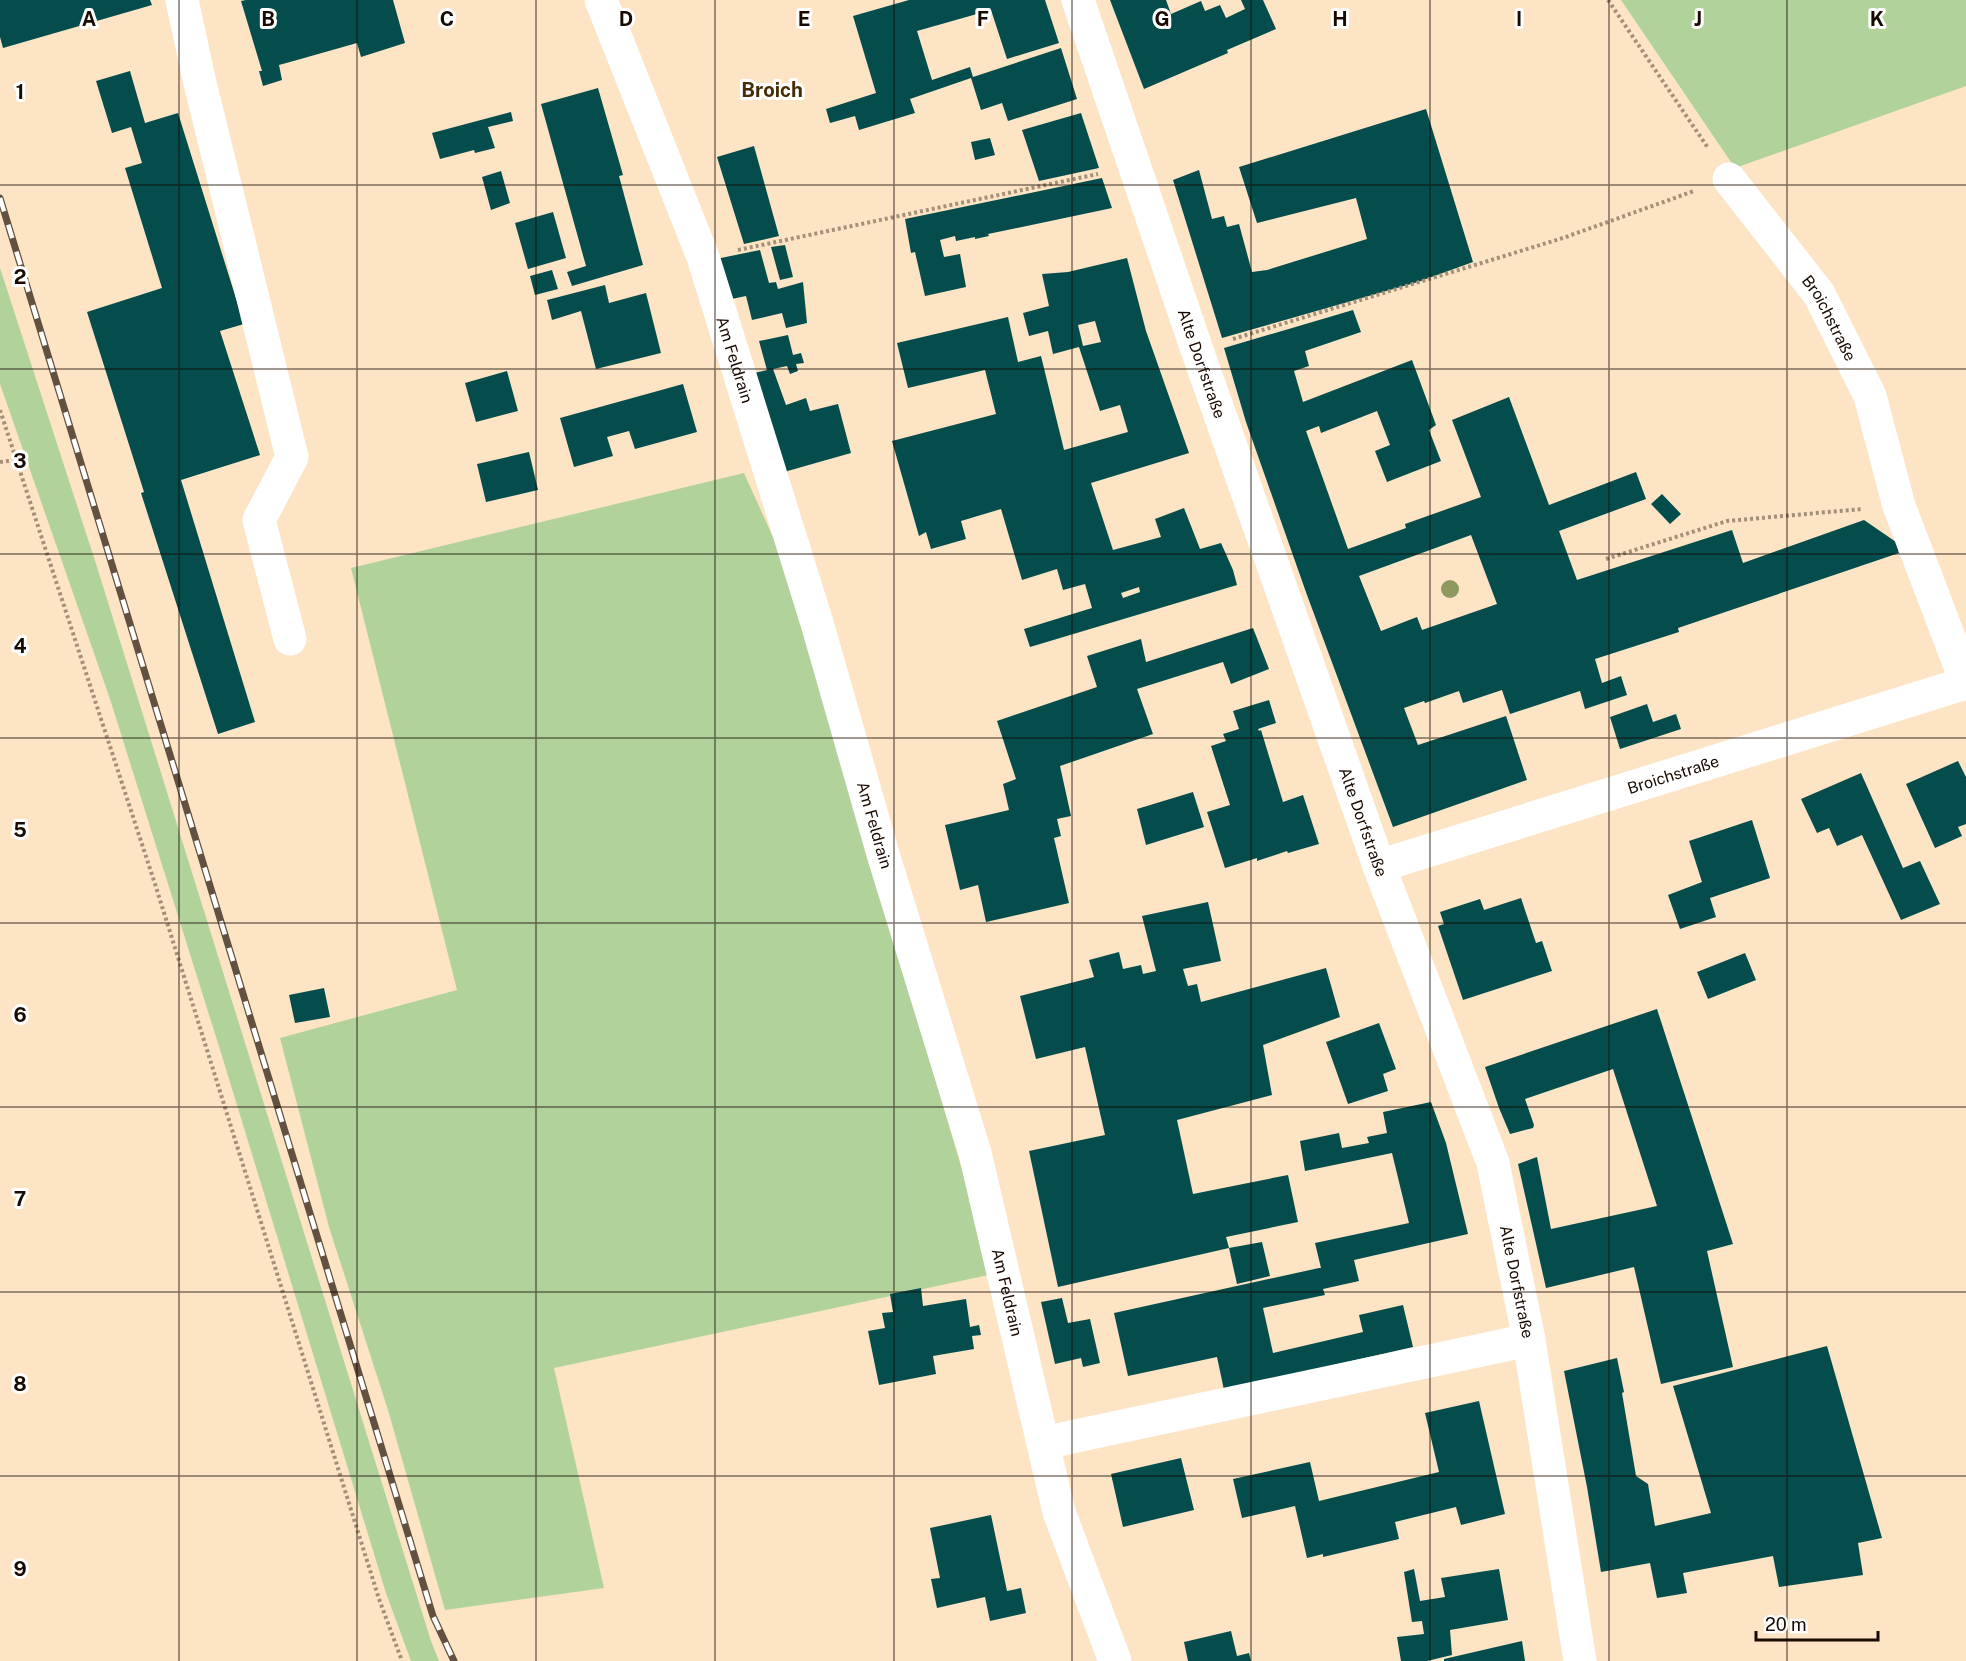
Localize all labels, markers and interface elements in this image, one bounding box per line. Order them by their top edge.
text: A [82,7,96,31]
text: B [261,7,275,31]
text: C [440,7,454,31]
text: D [619,7,633,31]
text: E [798,7,810,31]
text: F [977,7,989,31]
text: G [1154,7,1170,31]
text: H [1332,7,1348,31]
text: I [1516,7,1522,31]
text: J [1694,7,1702,31]
text: K [1870,7,1884,31]
district label: Broich [741,78,803,102]
text: 1 [16,80,24,104]
text: 2 [14,265,26,289]
street label: Broichstraße [1798,271,1860,364]
street label: Alte Dorfstraße [1174,306,1230,421]
street label: Am Feldrain [713,314,757,405]
text: 3 [13,449,27,473]
text: 4 [13,634,27,658]
street label: Broichstraße [1625,751,1721,798]
street label: Alte Dorfstraße [1335,765,1392,879]
street label: Am Feldrain [853,779,896,871]
text: 5 [13,818,27,842]
text: 6 [13,1003,27,1027]
text: 7 [14,1187,26,1211]
street label: Alte Dorfstraße [1496,1223,1538,1340]
street label: Am Feldrain [988,1246,1027,1338]
text: 8 [13,1372,27,1396]
text: 9 [13,1557,27,1581]
scale bar [1756,1604,1878,1642]
text: 20 m [1765,1614,1807,1635]

